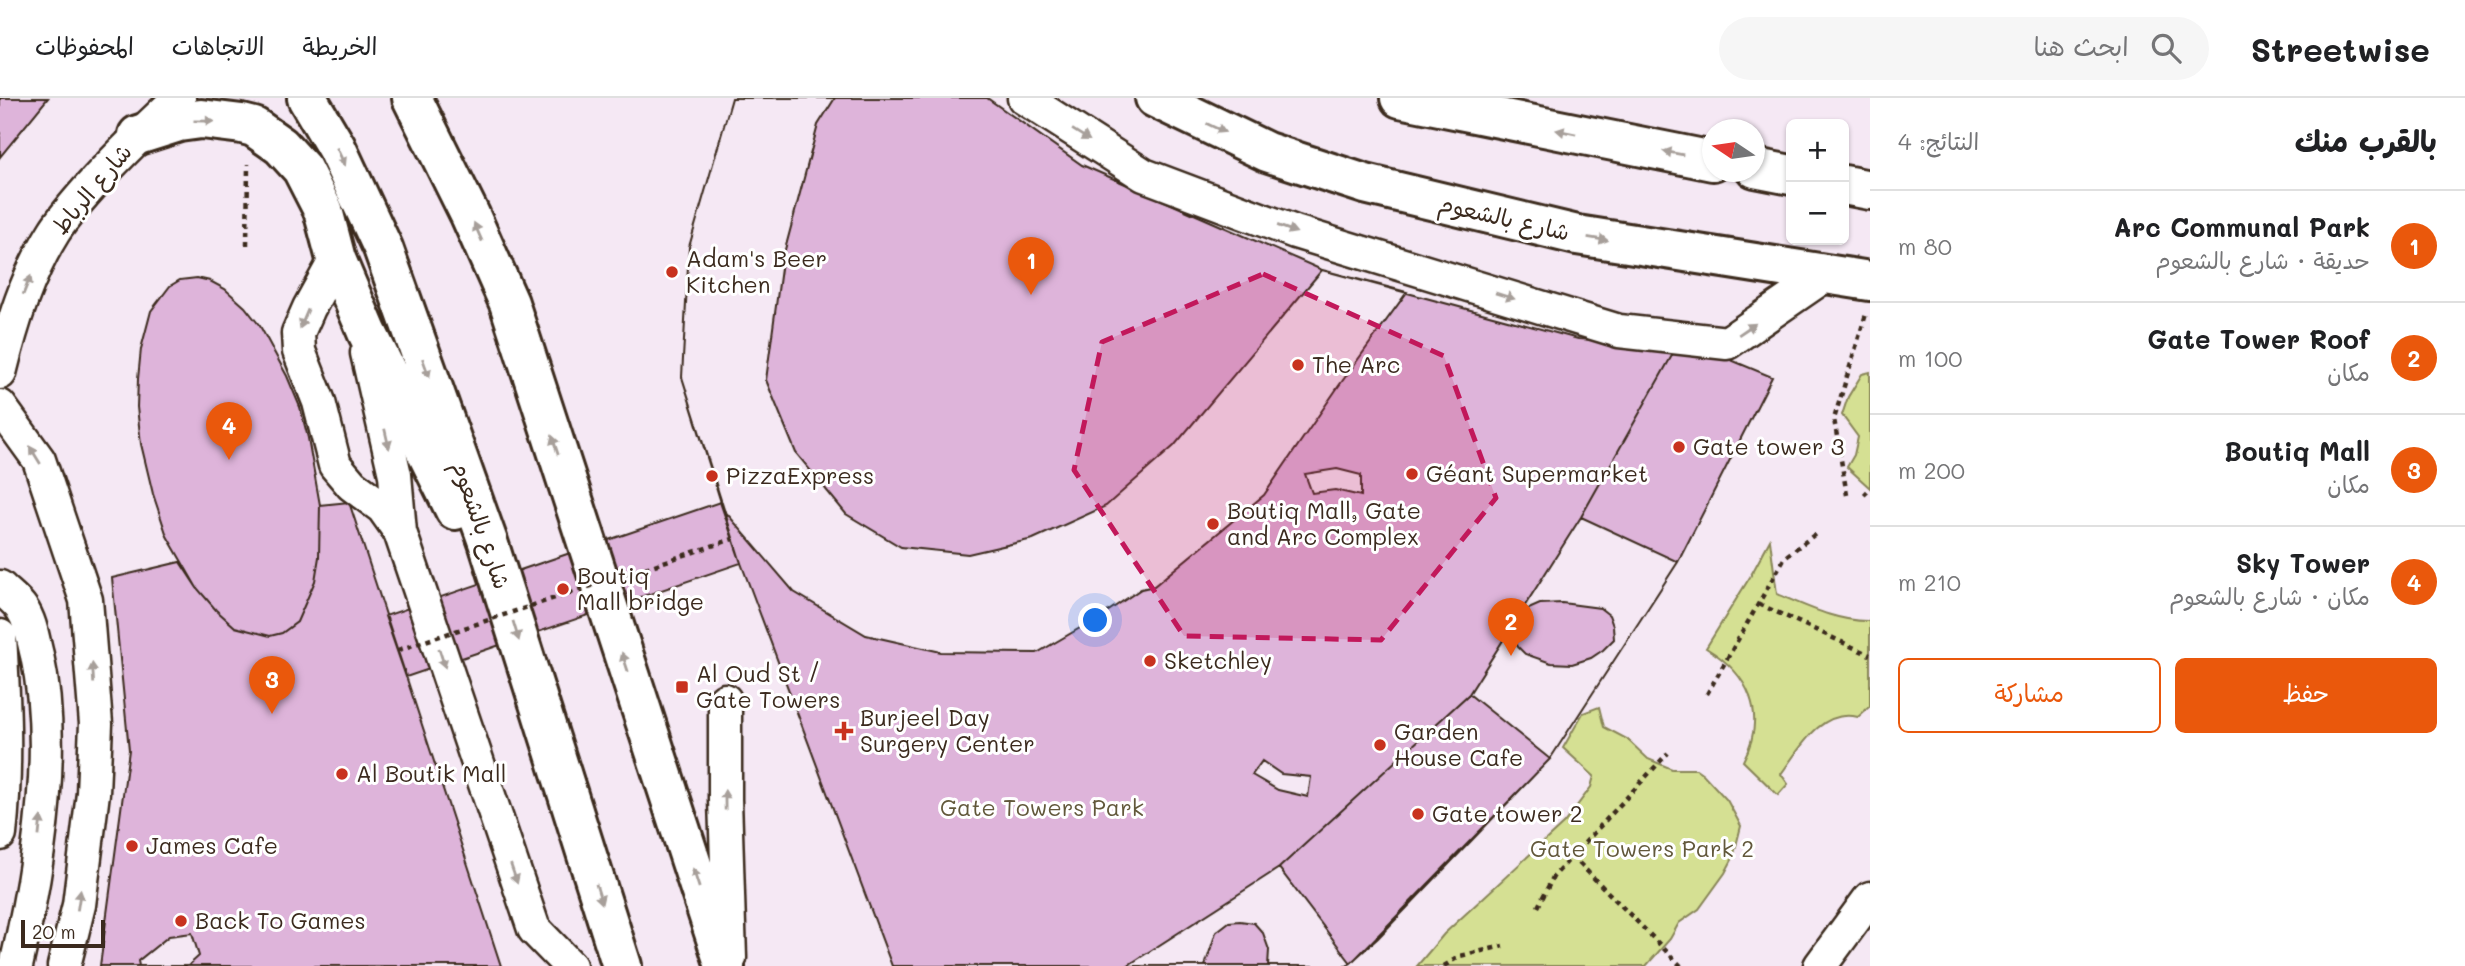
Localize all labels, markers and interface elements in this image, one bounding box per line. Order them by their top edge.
search box [1719,17,2209,80]
text: Streetwise [2251,27,2430,70]
text: ابحث هنا [2033,29,2129,63]
icon: search [2147,29,2185,67]
text: المحفوظات [35,30,134,61]
text: الاتجاهات [172,30,265,61]
text: الخريطة [303,30,377,61]
one-way arrow [194,115,216,126]
north arrow [1702,119,1765,182]
map controls [1786,119,1849,245]
button: + [1786,119,1849,182]
text: بالقرب منك [2295,120,2437,160]
one-way arrow [1206,122,1226,134]
text: النتائج: 4 [1898,126,1979,156]
one-way arrow [1555,127,1577,138]
one-way arrow [1071,128,1091,141]
street label: شارع الرباط [45,137,139,241]
one-way arrow [335,147,347,167]
one-way arrow [1662,148,1684,159]
button: − [1786,182,1849,245]
street label: شارع بالشعوم [1435,187,1573,250]
text: Arc Communal Park [2114,210,2370,244]
one-way arrow [472,222,484,242]
one-way arrow [1277,224,1298,235]
text: 80 m [1898,231,1952,261]
text: 1 [2409,231,2419,261]
one-way arrow [1587,234,1609,245]
pin: 1 [1008,237,1054,295]
place label: Adam's Beer Kitchen [686,243,827,299]
text: حديقة · شارع بالشعوم [2155,245,2370,275]
marker: Adam's Beer Kitchen [664,264,680,280]
one-way arrow [22,274,33,295]
one-way arrow [1494,291,1515,301]
one-way arrow [298,309,310,329]
text: Gate Tower Roof [2147,322,2370,356]
one-way arrow [1737,323,1756,336]
text: 100 m [1898,343,1962,373]
text: 2 [2408,343,2420,373]
place label: The Arc [1312,349,1400,379]
marker: The Arc [1290,357,1306,373]
text: مكان [2327,357,2370,387]
one-way arrow [421,358,432,379]
pin: 4 [206,402,252,460]
one-way arrow [381,428,392,450]
place label: Gate tower 3 [1693,431,1844,461]
text: Boutiq Mall [2224,434,2370,468]
one-way arrow [549,435,560,456]
marker: Gate tower 3 [1671,439,1687,455]
one-way arrow [28,445,41,465]
text: 200 m [1898,455,1965,485]
text: 3 [2407,455,2421,485]
street label: شارع بالشعوم [443,457,518,594]
place label: Géant Supermarket [1426,458,1648,488]
place label: PizzaExpress [726,460,874,490]
marker: Géant Supermarket [1404,466,1420,482]
marker: PizzaExpress [704,468,720,484]
text: مكان [2327,469,2370,499]
place label: Boutiq Mall, Gate and Arc Complex [1227,495,1421,551]
marker: Boutiq Mall, Gate and Arc Complex [1205,516,1221,532]
text: Sky Tower [2236,546,2370,580]
place label: Boutiq Mall bridge [577,560,704,616]
text: 210 m [1898,567,1961,597]
text: 4 [2407,567,2421,597]
marker: Boutiq Mall bridge [555,581,571,597]
text: مكان · شارع بالشعوم [2169,581,2370,611]
pin: 2 [1488,598,1534,656]
your location [1078,603,1112,637]
one-way arrow [511,620,522,641]
place label: Sketchley [1164,645,1272,675]
one-way arrow [438,648,448,669]
one-way arrow [620,651,630,672]
marker: Sketchley [1142,653,1158,669]
pin: 3 [249,656,295,714]
place label: Al Oud St / Gate Towers [696,658,840,714]
button: مشاركة [1898,658,2161,733]
button: حفظ [2175,658,2437,733]
one-way arrow [87,662,98,684]
marker: Al Oud St / Gate Towers [674,679,690,695]
place label: Burjeel Day Surgery Center [860,702,1035,758]
place label: Garden House Cafe [1394,716,1523,772]
marker: Burjeel Day Surgery Center [834,721,854,741]
marker: Garden House Cafe [1372,737,1388,753]
place label: Al Boutik Mall [356,758,507,788]
marker: Al Boutik Mall [334,766,350,782]
one-way arrow [719,789,731,811]
park label: Gate Towers Park [940,792,1144,822]
place label: Gate tower 2 [1432,798,1583,828]
marker: Gate tower 2 [1410,806,1426,822]
one-way arrow [35,815,46,837]
place label: James Cafe [146,830,278,860]
park label: Gate Towers Park 2 [1530,833,1754,863]
marker: James Cafe [124,838,140,854]
one-way arrow [509,864,520,885]
one-way arrow [690,867,701,888]
one-way arrow [594,884,605,905]
one-way arrow [74,888,85,910]
place label: Back To Games [195,905,366,935]
marker: Back To Games [173,913,189,929]
scale bar [21,917,105,949]
text: 20 m [32,919,76,944]

